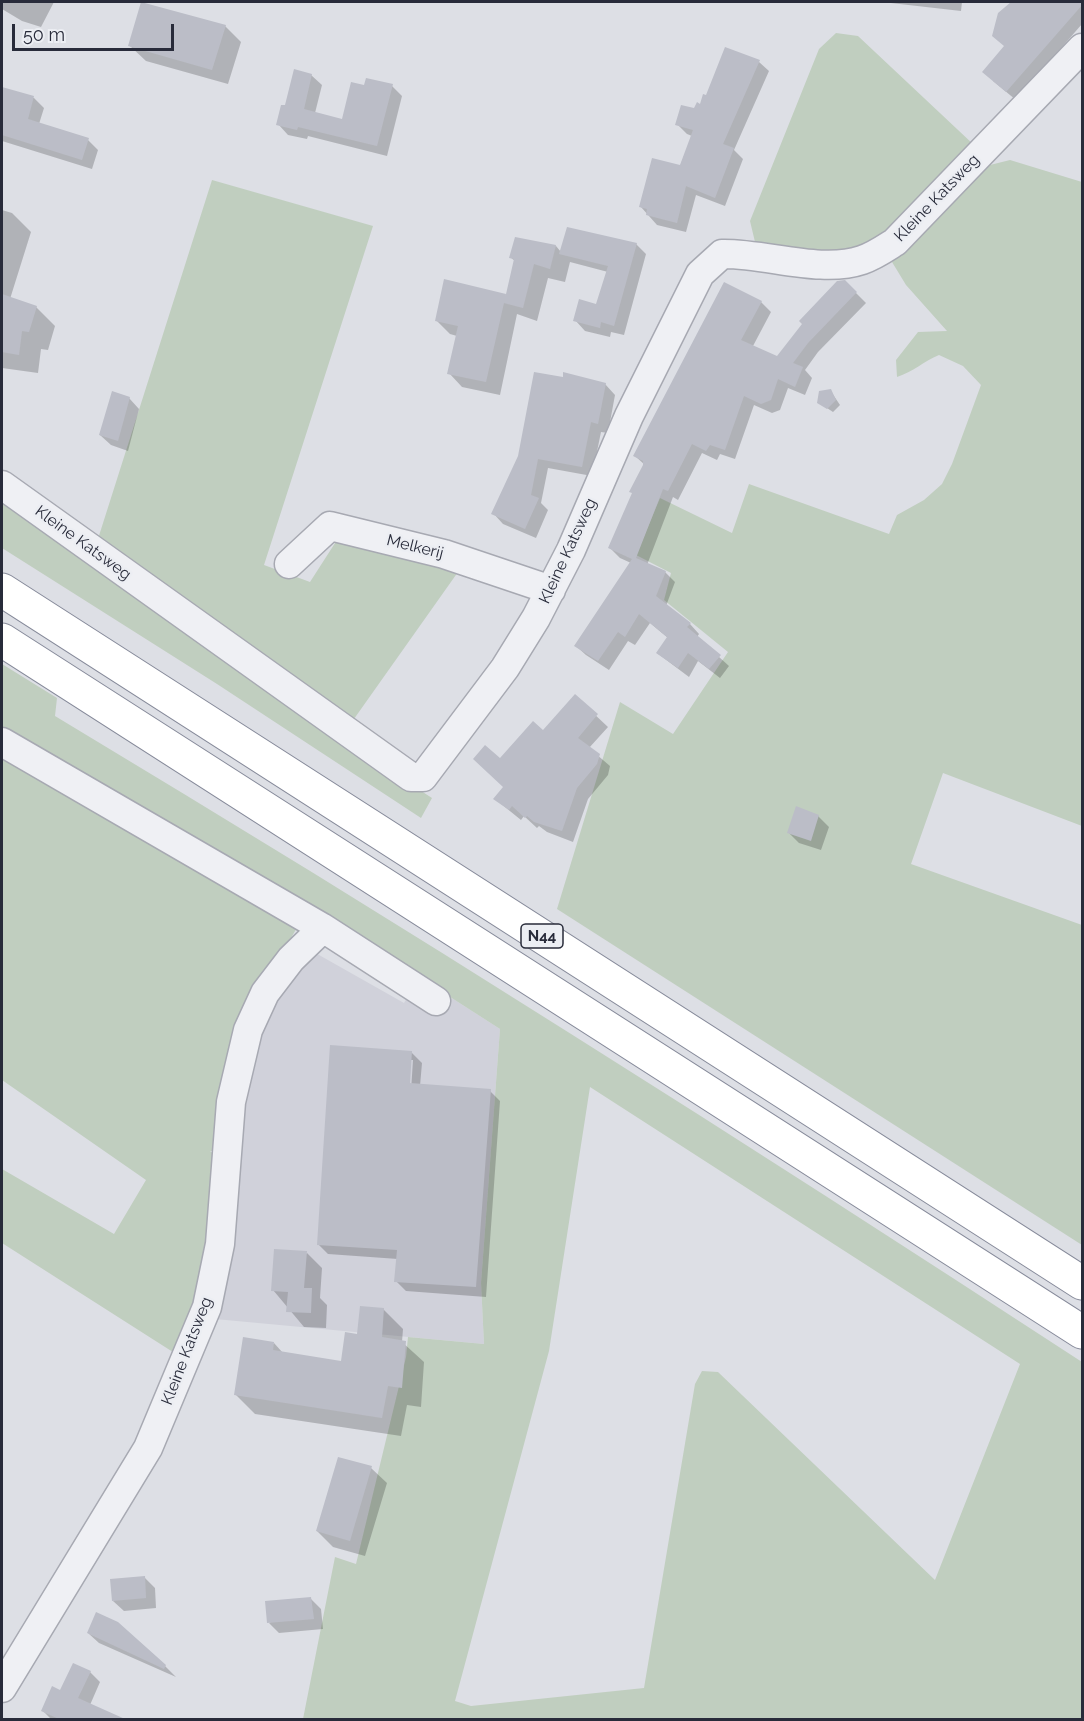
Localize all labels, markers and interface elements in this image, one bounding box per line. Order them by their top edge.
scale bar [15,12,177,50]
text: 50 m [23,24,65,45]
street label: Kleine Katsweg [890,150,984,246]
street label: Kleine Katsweg [535,495,601,607]
street label: Kleine Katsweg [31,502,135,584]
street label: Melkerij [385,531,445,563]
road number: N44 [521,924,563,948]
street label: Kleine Katsweg [158,1294,216,1408]

